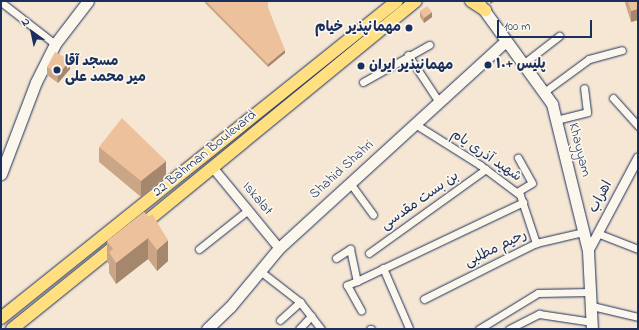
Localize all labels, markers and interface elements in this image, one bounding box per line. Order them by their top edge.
north arrow [12,12,52,52]
scale bar [499,12,594,38]
text: N [18,13,33,31]
text: 100 m [504,18,531,36]
place label: مهمانپذیر خیام [315,20,401,36]
marker: مهمانپذیر خیام [404,23,414,33]
place label: مسجد آقا میر محمد علی [65,54,146,86]
place label: پلیس +۱۰ [496,57,546,73]
place label: مهمانپذیر ایران [369,58,453,74]
marker: پلیس +۱۰ [483,60,493,70]
marker: مهمانپذیر ایران [356,61,366,71]
marker: مسجد آقا میر محمد علی [52,65,62,75]
street label: 22 Bahman Boulevard [150,107,260,201]
street label: Khayyam [564,121,594,179]
street label: شهید آذری یام [448,126,524,186]
street label: Shahid Shahri [306,137,378,203]
street label: بن بست مقدسی [378,168,462,234]
street label: اهراب [586,178,616,216]
street label: Iskalat [238,179,276,219]
street label: رحیم مطلبی [462,227,530,271]

